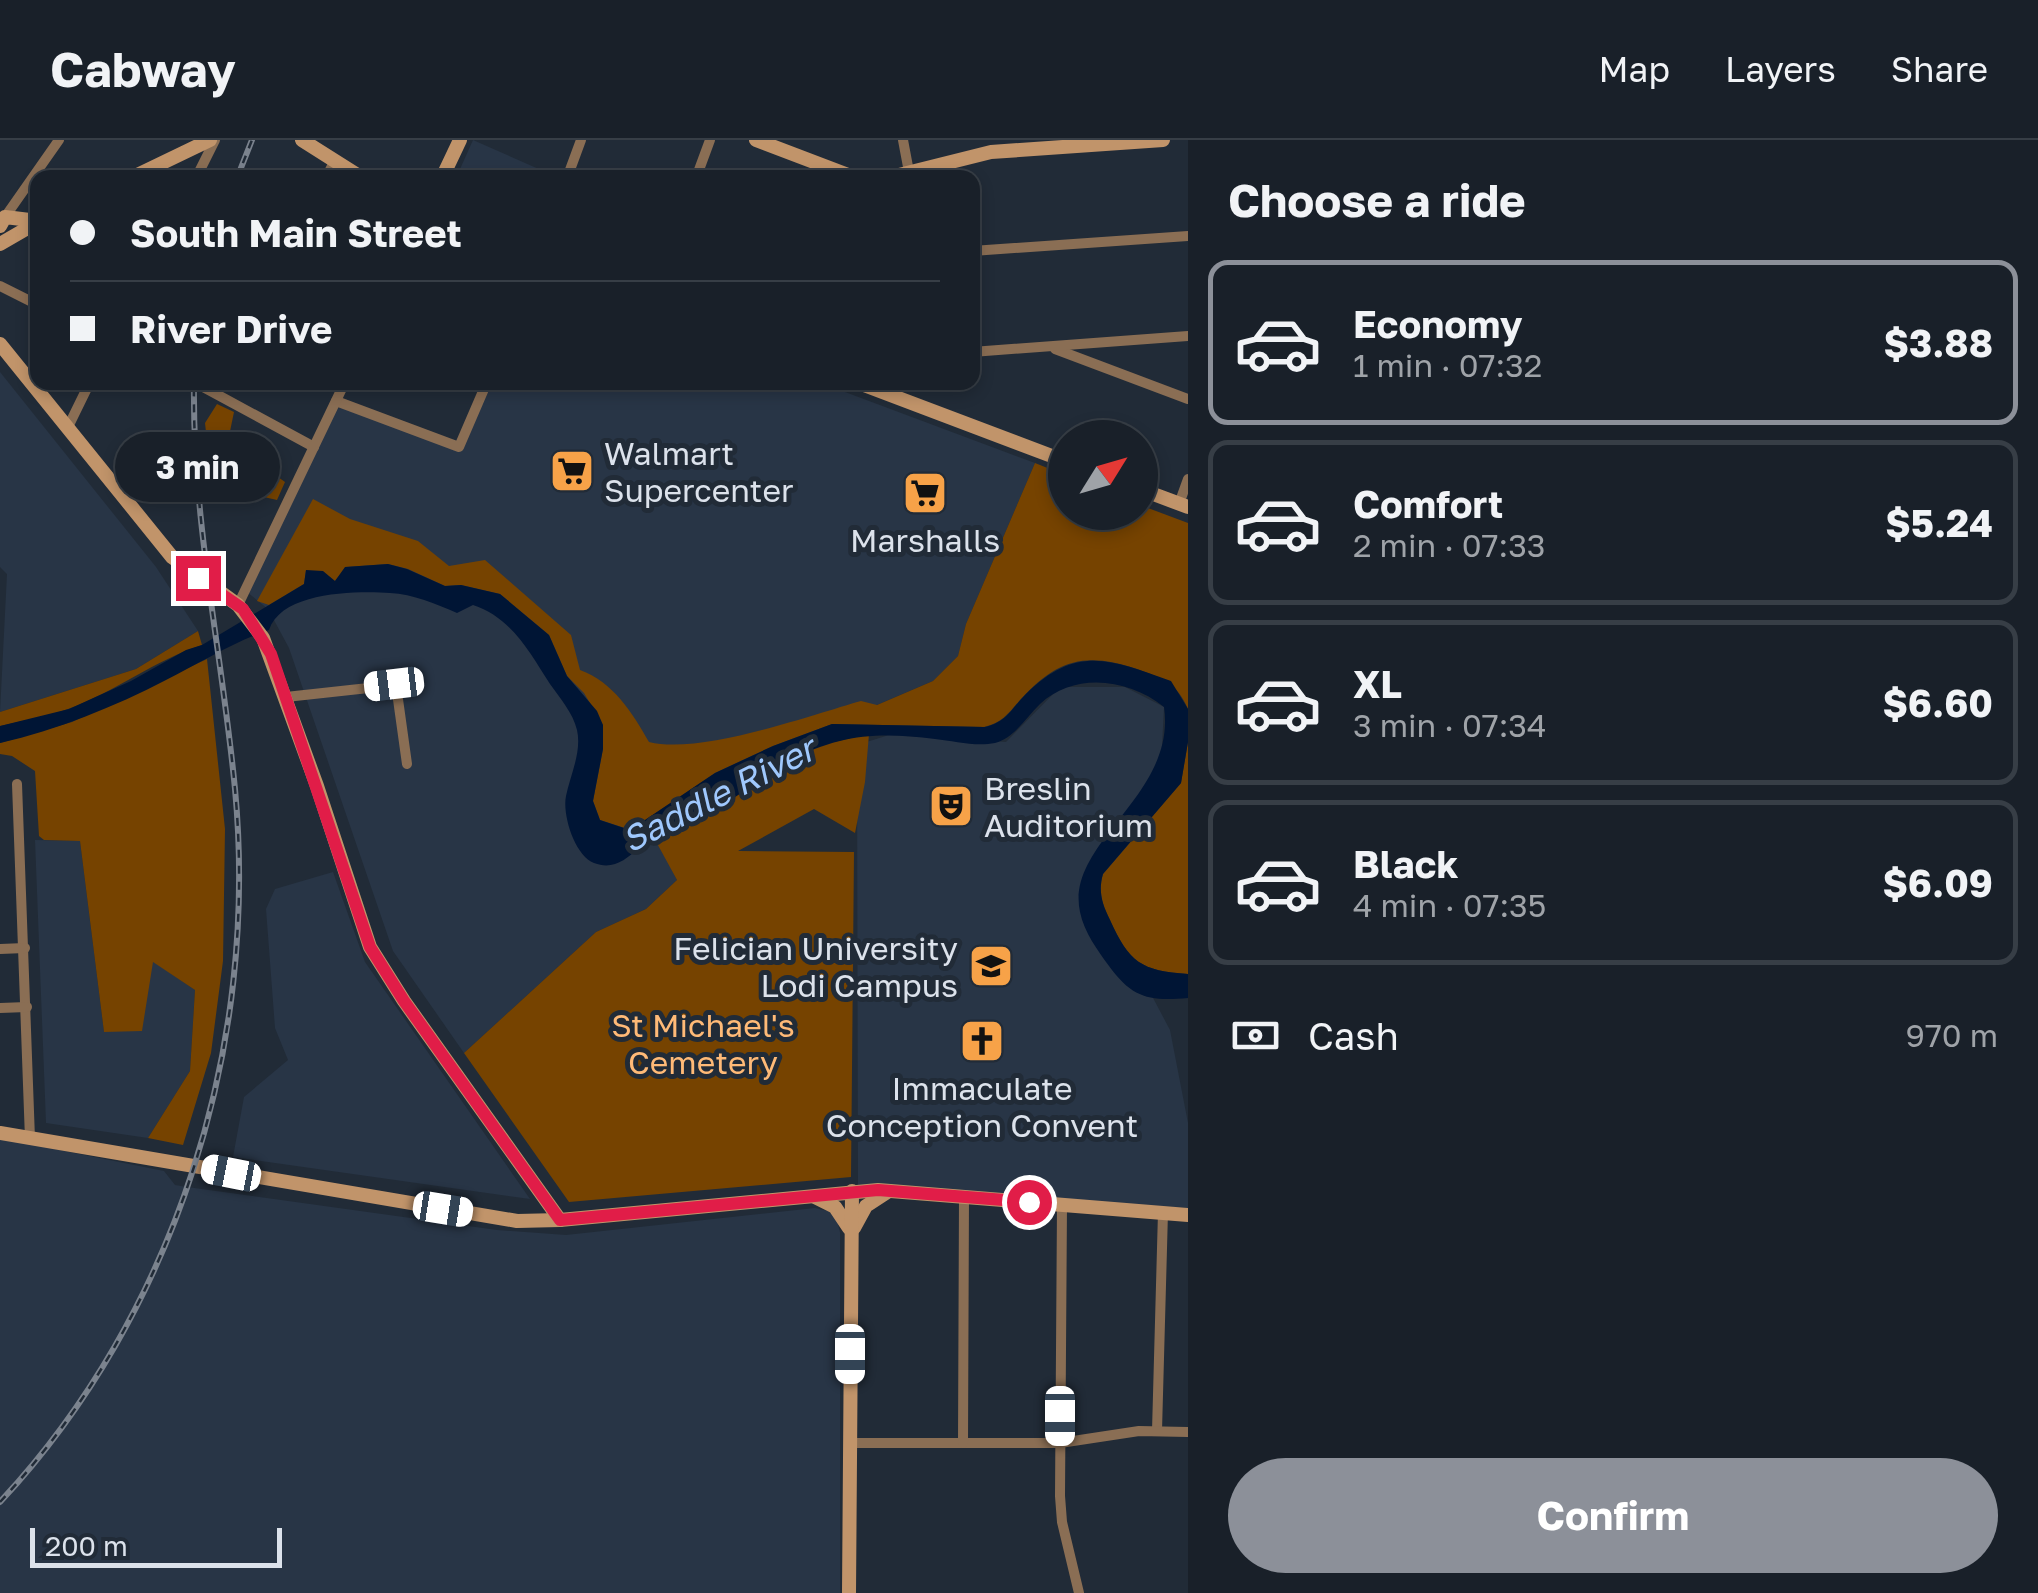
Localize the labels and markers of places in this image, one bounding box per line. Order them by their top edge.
place label: Walmart Supercenter [604,434,793,509]
supermarket icon: Walmart Supercenter [549,448,595,494]
supermarket icon: Marshalls [902,470,948,516]
place label: Marshalls [850,521,1000,559]
place label: Breslin Auditorium [984,769,1153,844]
theatre icon: Breslin Auditorium [928,783,974,829]
place label: Felician University Lodi Campus [673,929,958,1004]
school or university icon: Felician University Lodi Campus [968,943,1014,989]
church icon: Immaculate Conception Convent [959,1018,1005,1064]
place label: Immaculate Conception Convent [826,1069,1138,1144]

